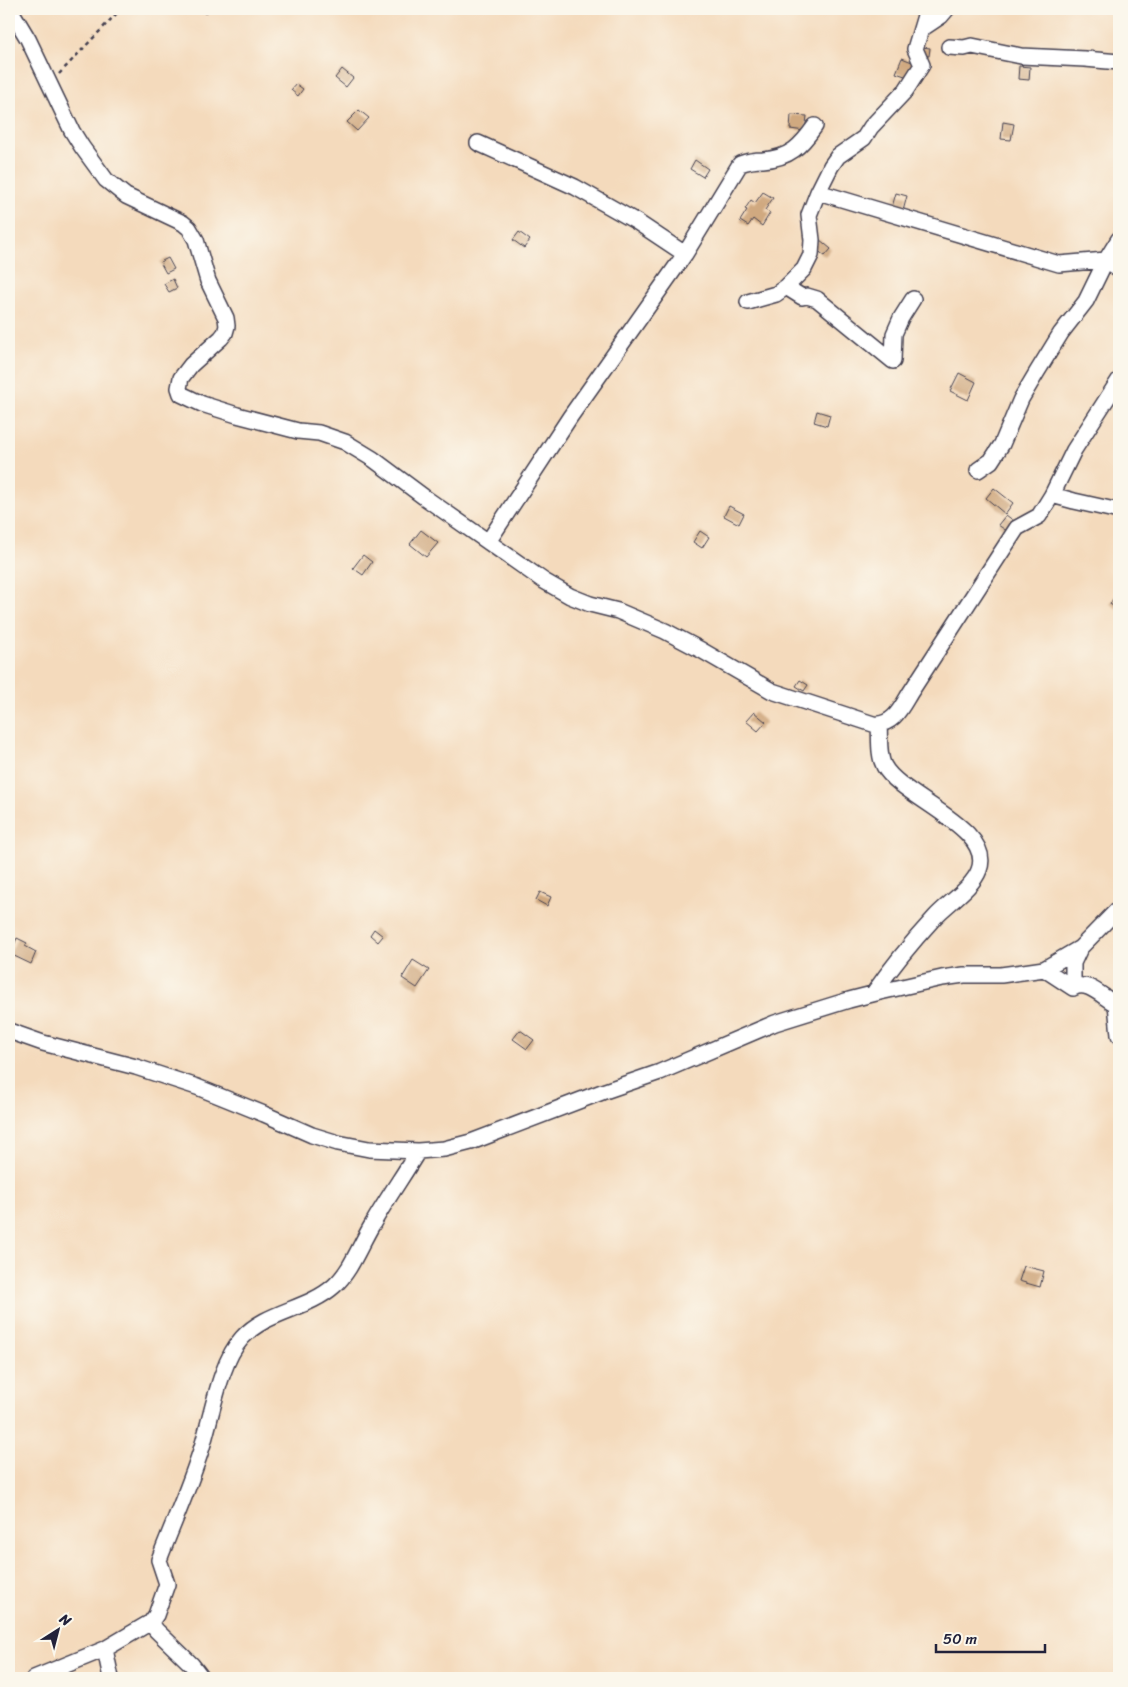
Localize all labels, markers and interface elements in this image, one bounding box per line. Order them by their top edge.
north arrow [32,1604,82,1654]
text: N [53,1606,77,1633]
scale bar [936,1622,1044,1654]
text: 50 m [943,1626,978,1652]

